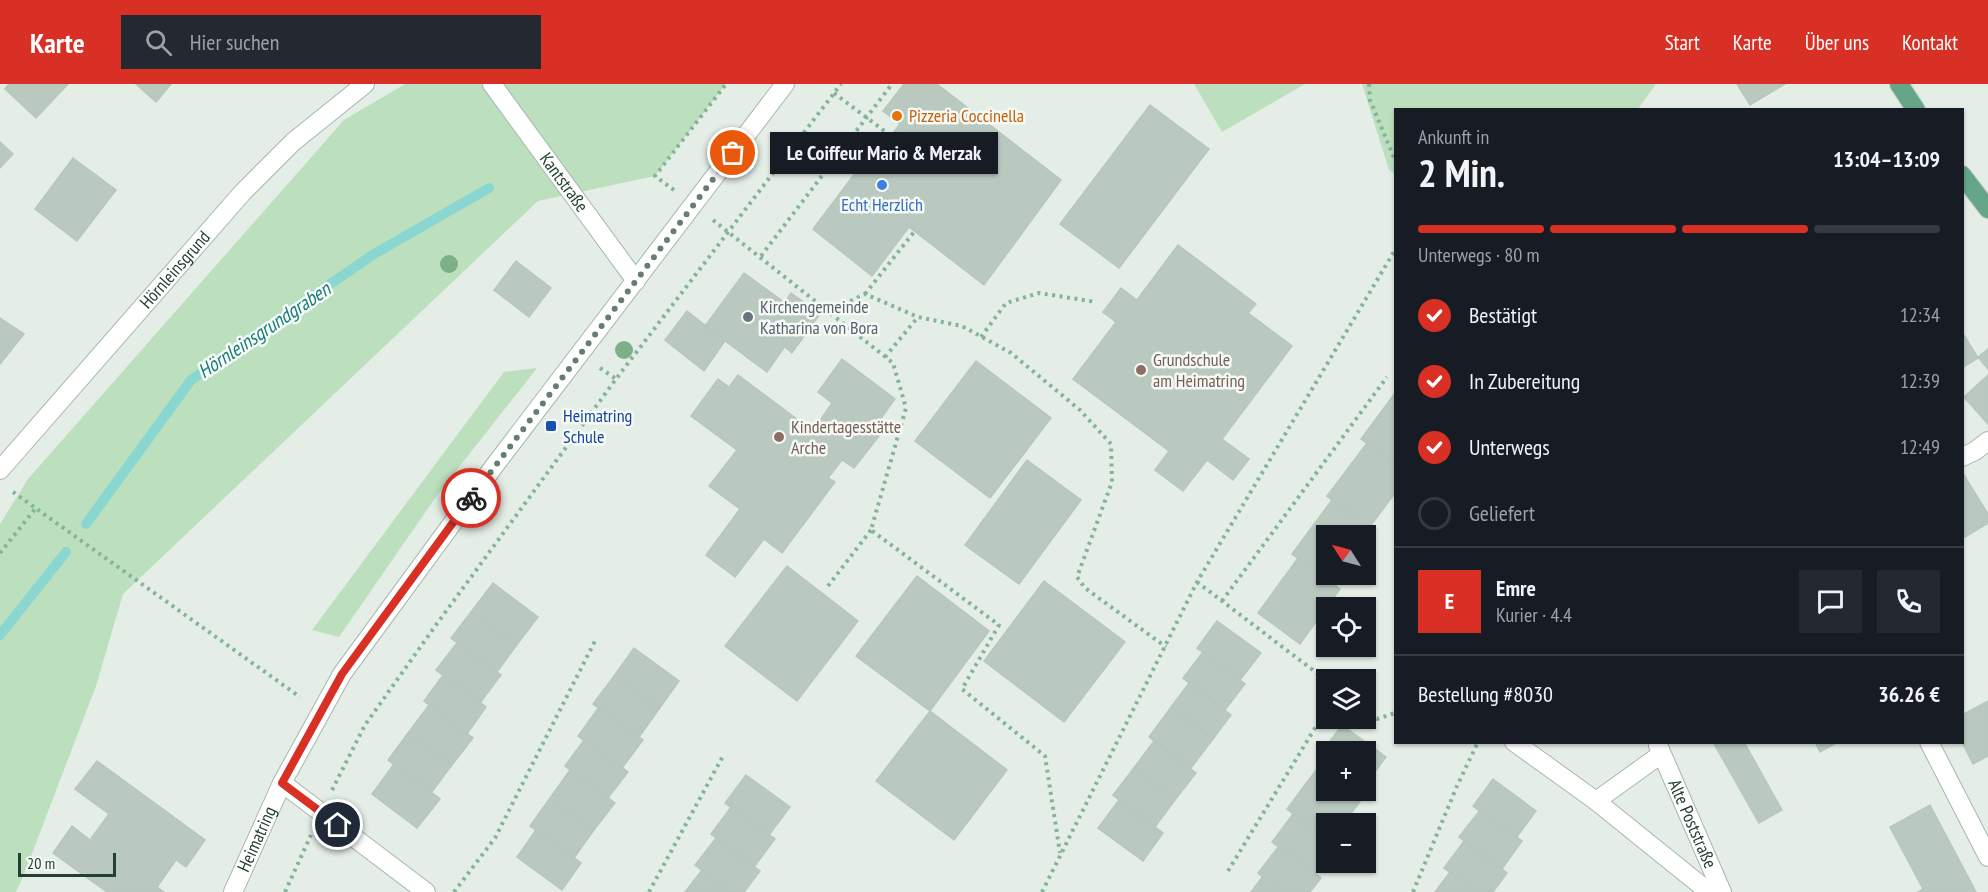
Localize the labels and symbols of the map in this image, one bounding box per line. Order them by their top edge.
place label: Pizzeria Coccinella [909,104,1024,127]
marker: Pizzeria Coccinella [890,109,904,123]
pin [707,127,758,178]
callout: Le Coiffeur Mario & Merzak [769,132,997,174]
street label: Kantstraße [535,148,594,216]
marker: Echt Herzlich [875,178,889,192]
place label: Echt Herzlich [841,193,923,216]
street label: Hörnleinsgrund [134,226,215,313]
water label: Hörnleinsgrundgraben [193,275,336,384]
place label: Kirchengemeinde Katharina von Bora [760,295,878,339]
marker: Kirchengemeinde Katharina von Bora [741,310,755,324]
place label: Grundschule am Heimatring [1153,348,1245,392]
marker: Grundschule am Heimatring [1134,363,1148,377]
place label: Heimatring Schule [563,404,632,448]
place label: Kindertagesstätte Arche [791,415,901,459]
marker: Heimatring Schule [544,419,558,433]
marker: Kindertagesstätte Arche [772,430,786,444]
courier [441,468,501,528]
north arrow [1316,525,1376,585]
street label: Alte Poststraße [1663,776,1722,872]
pin [312,799,363,850]
street label: Heimatring [232,803,281,875]
scale bar [18,850,116,878]

